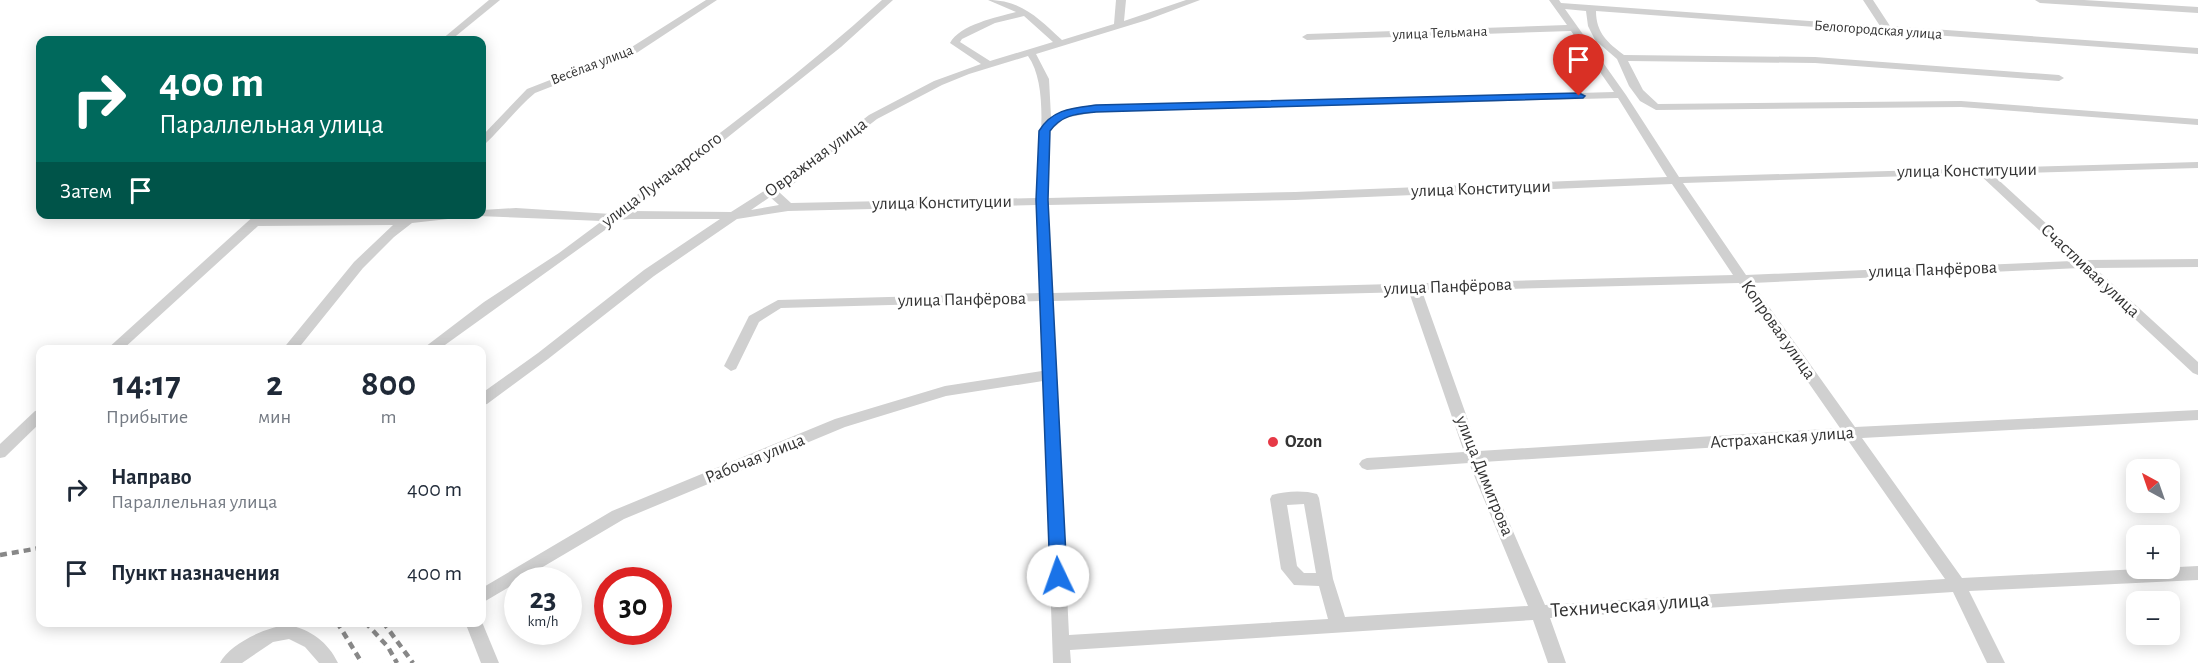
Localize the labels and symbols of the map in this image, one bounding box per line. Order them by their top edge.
street label: Белогородская улица [1813,18,1943,42]
street label: улица Тельмана [1391,24,1488,42]
pin [1553,34,1604,96]
street label: Весёлая улица [549,42,635,88]
street label: Овражная улица [762,115,870,201]
street label: улица Луначарского [598,129,725,232]
street label: улица Конституции [1896,161,2037,181]
street label: улица Конституции [1410,178,1551,200]
street label: улица Конституции [871,193,1012,213]
street label: Счастливая улица [2037,221,2143,321]
street label: улица Панфёрова [1868,259,1997,281]
street label: улица Панфёрова [1383,276,1512,298]
street label: Копровая улица [1737,277,1819,383]
street label: улица Панфёрова [897,290,1026,310]
street label: улица Димитрова [1451,413,1516,539]
street label: Астраханская улица [1710,424,1854,452]
street label: Рабочая улица [702,430,807,487]
place label: Ozon [1285,433,1322,451]
marker: Ozon [1266,435,1280,449]
north arrow [2126,459,2180,513]
position arrow [1026,544,1090,608]
speed limit sign: 30 [594,567,672,645]
street label: Техническая улица [1550,589,1710,621]

